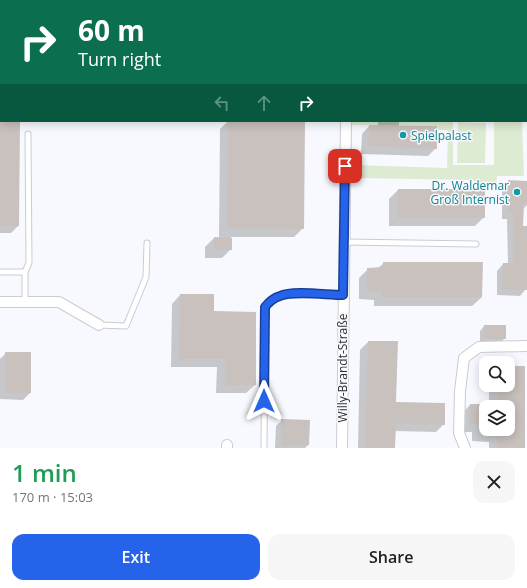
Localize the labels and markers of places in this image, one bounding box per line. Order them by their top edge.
place label: Spielpalast [411,127,471,144]
marker: Spielpalast [398,130,408,140]
pin [328,149,362,183]
place label: Dr. Waldemar Groß Internist [431,177,509,208]
marker: Dr. Waldemar Groß Internist [512,187,522,197]

